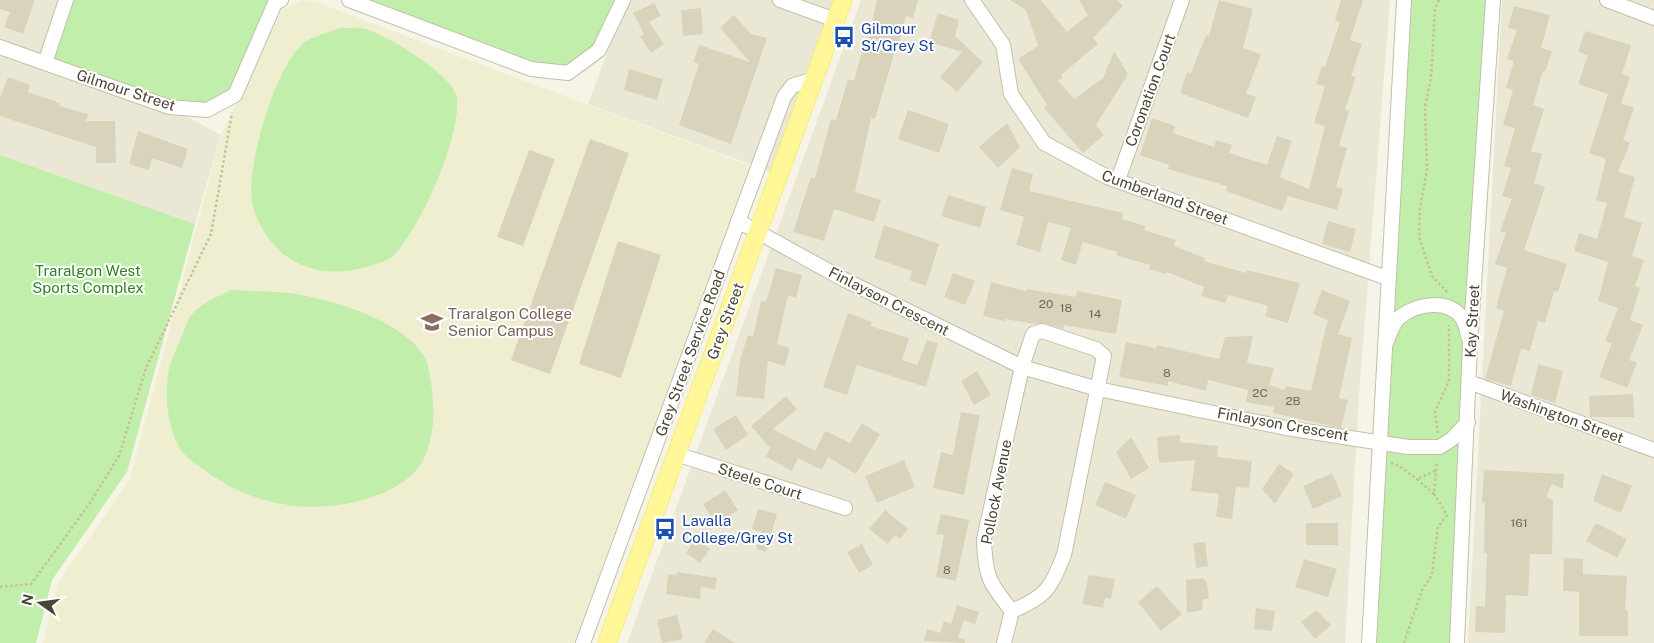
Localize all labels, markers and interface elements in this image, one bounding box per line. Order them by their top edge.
place label: Gilmour St/Grey St [861,20,934,54]
bus stop icon: Gilmour St/Grey St [831,24,857,50]
street label: Coronation Court [1122,31,1178,149]
street label: Gilmour Street [74,66,178,114]
street label: Cumberland Street [1099,166,1231,228]
park label: Traralgon West Sports Complex [32,262,144,296]
street label: Finlayson Crescent [826,263,952,339]
street label: Grey Street Service Road [652,268,728,438]
street label: Grey Street [703,280,747,362]
street label: Kay Street [1462,284,1482,358]
house number: 20 [1039,297,1053,311]
house number: 18 [1060,301,1073,315]
place label: Traralgon College Senior Campus [448,305,572,339]
house number: 14 [1089,307,1102,321]
school or university icon: Traralgon College Senior Campus [419,309,445,335]
house number: 8 [1163,366,1171,380]
house number: 2C [1252,386,1268,400]
street label: Washington Street [1498,386,1626,446]
house number: 2B [1285,394,1301,408]
street label: Finlayson Crescent [1216,404,1350,444]
street label: Pollock Avenue [977,438,1015,546]
street label: Steele Court [716,459,804,503]
place label: Lavalla College/Grey St [682,512,793,546]
bus stop icon: Lavalla College/Grey St [652,516,678,542]
house number: 161 [1510,516,1528,530]
house number: 8 [943,563,951,577]
north arrow [15,578,65,628]
text: N [18,593,36,607]

